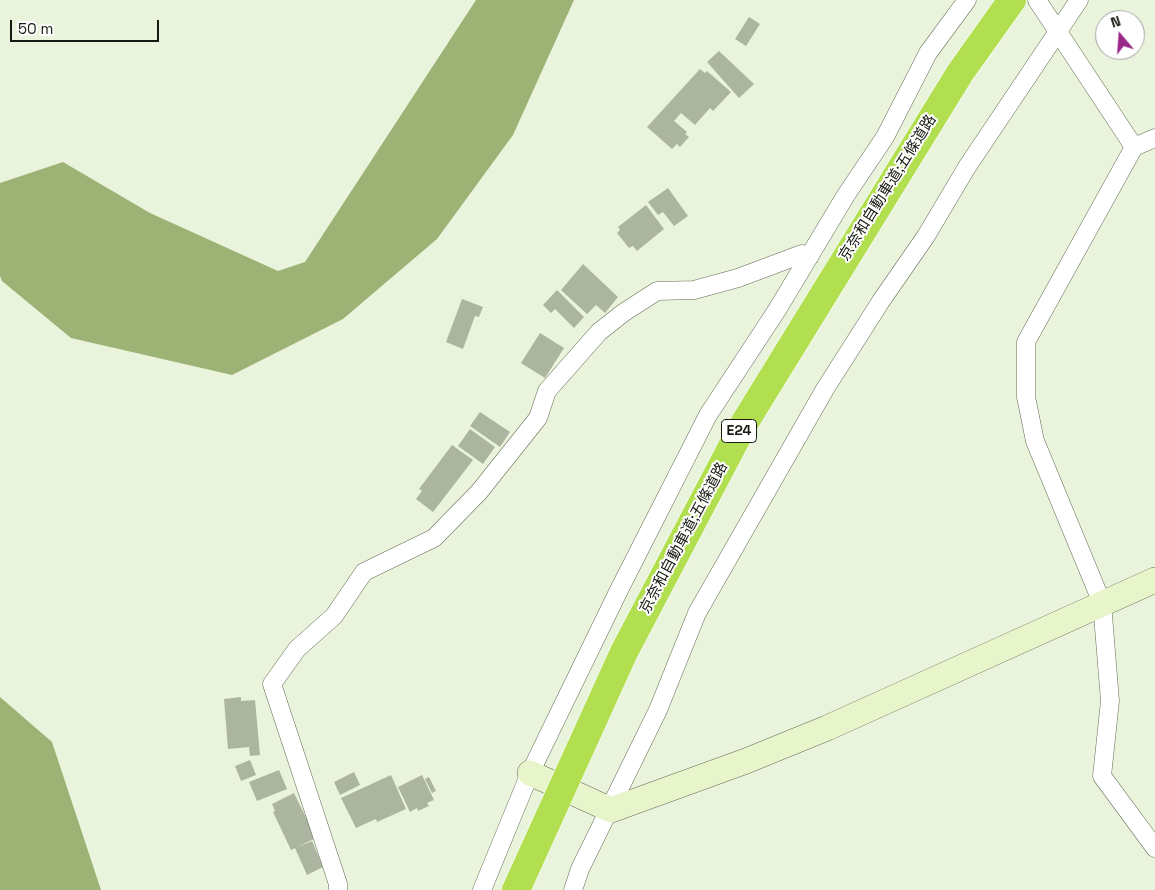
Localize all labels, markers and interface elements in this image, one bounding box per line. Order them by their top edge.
scale bar [12,10,161,42]
north arrow [1095,10,1145,60]
text: N [1108,12,1123,32]
text: 50 m [18,19,53,38]
street label: 京奈和自動車道;五條道路 [836,112,940,264]
road number: E24 [722,420,756,442]
street label: 京奈和自動車道;五條道路 [636,459,732,617]

